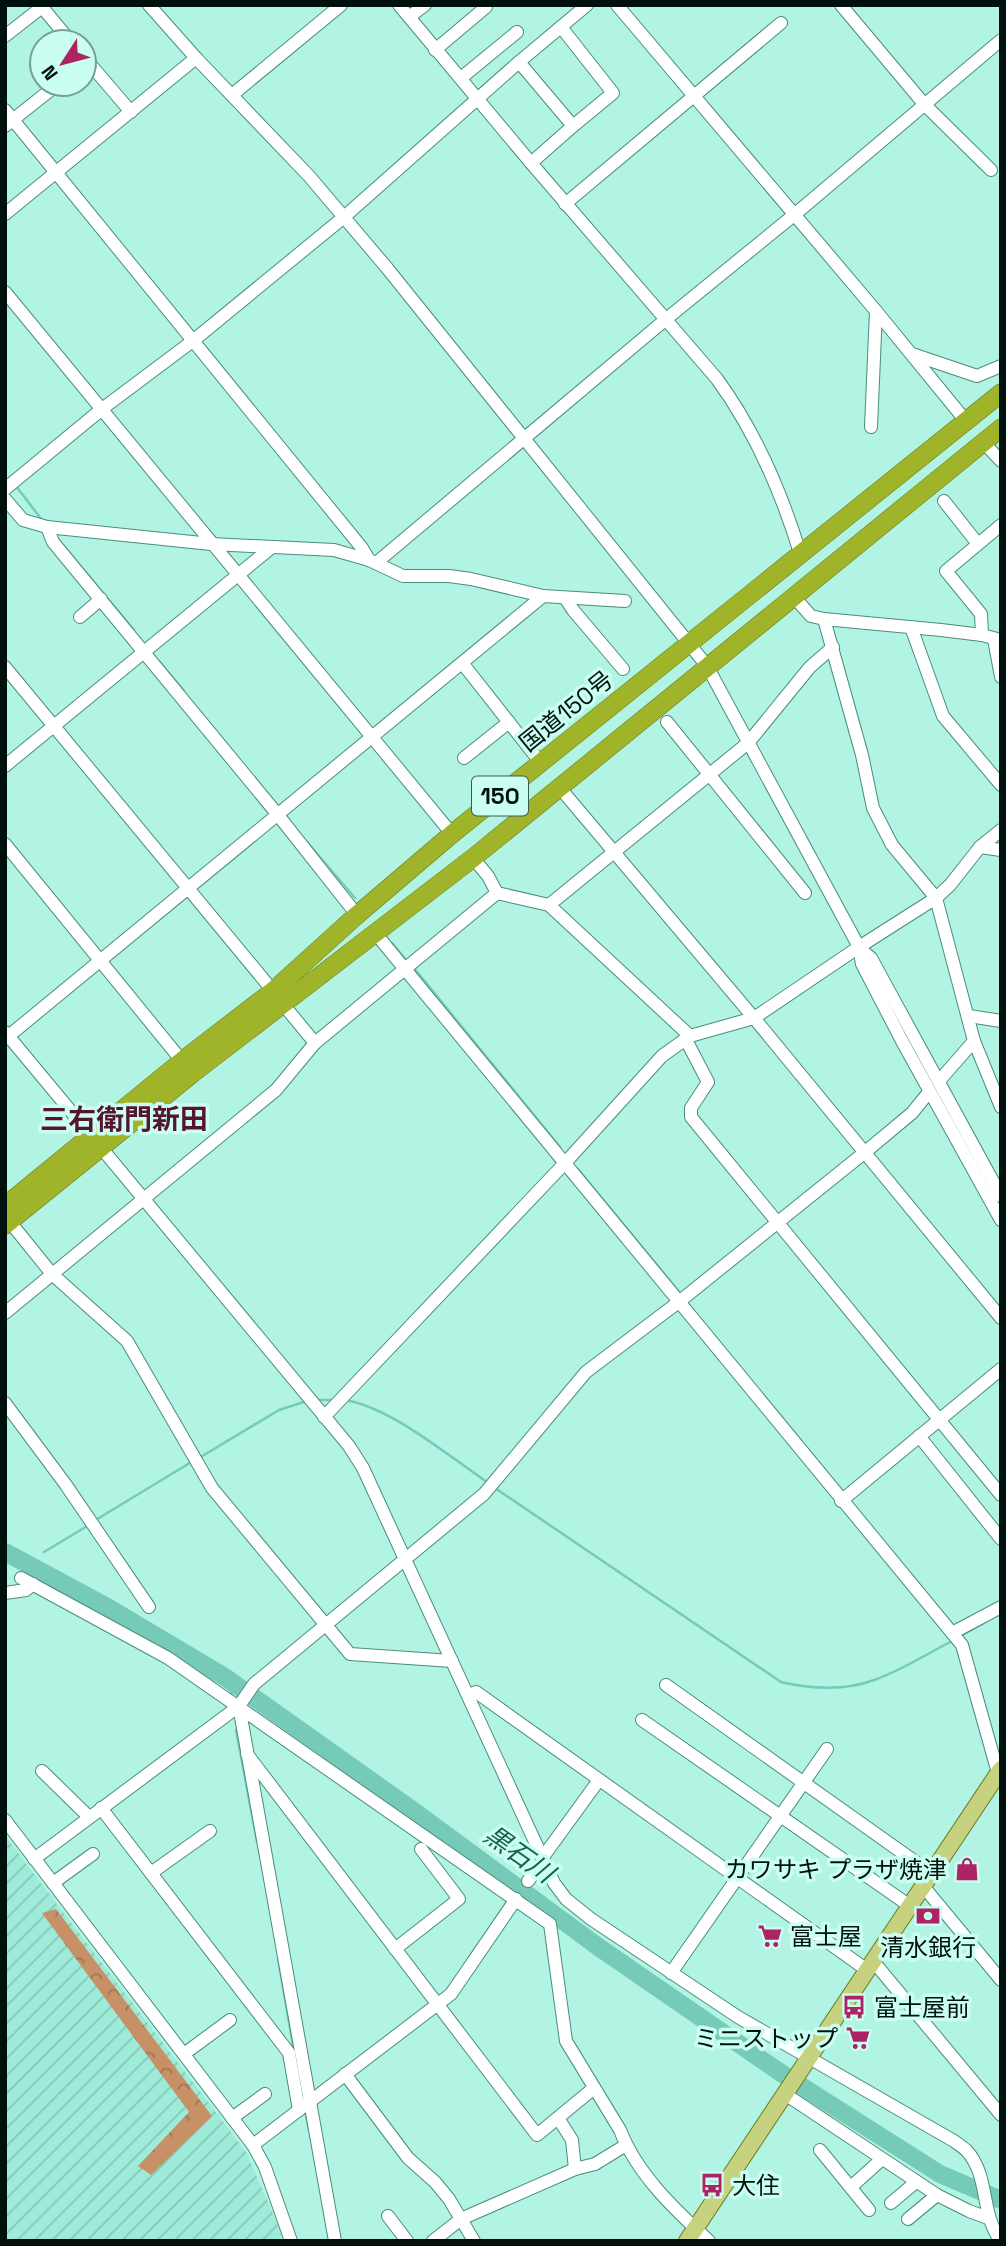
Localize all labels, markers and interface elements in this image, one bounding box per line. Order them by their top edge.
north arrow [28,28,98,98]
text: N [36,60,64,85]
street label: 国道150号 [513,664,619,758]
road number: 150 [472,776,528,816]
district label: 三右衛門新田 [40,1101,208,1137]
water label: 黒石川 [477,1818,563,1892]
place label: カワサキ プラザ焼津 [725,1854,947,1885]
shop icon: カワサキ プラザ焼津 [953,1855,981,1883]
bank icon: 清水銀行 [914,1902,942,1930]
place label: 富士屋 [790,1921,862,1952]
supermarket icon: 富士屋 [756,1922,784,1950]
place label: 清水銀行 [880,1932,976,1963]
place label: 富士屋前 [874,1992,970,2023]
bus stop icon: 富士屋前 [840,1993,868,2021]
place label: ミニストップ [694,2023,838,2054]
supermarket icon: ミニストップ [844,2024,872,2052]
place label: 大住 [732,2170,780,2201]
bus stop icon: 大住 [698,2171,726,2199]

